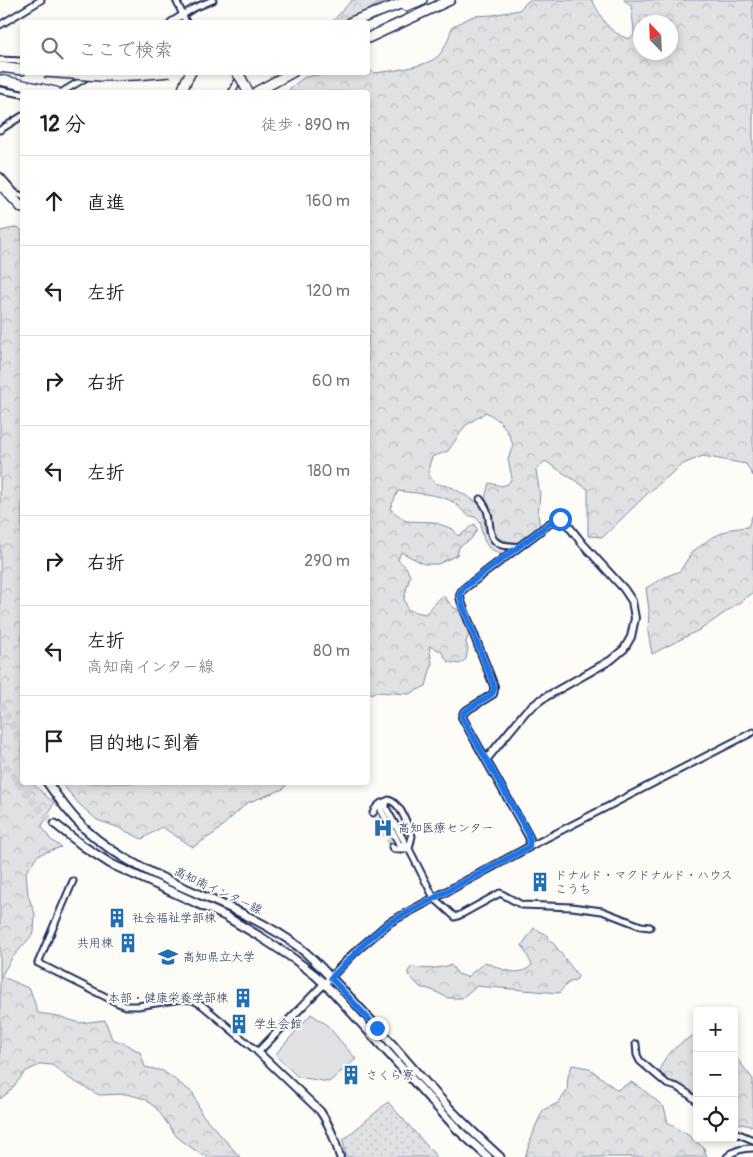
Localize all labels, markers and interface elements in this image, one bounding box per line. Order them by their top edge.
north arrow [633,15,678,60]
search box [20,20,370,75]
icon: search [38,34,66,62]
text: ここで検索 [78,38,173,62]
text: 12 分 [40,111,86,138]
text: 徒歩 · 890 m [261,115,350,135]
icon: ahead [40,187,68,215]
text: 直進 [87,191,125,215]
text: 160 m [306,191,350,211]
icon: left [40,277,68,305]
text: 左折 [87,281,125,305]
text: 120 m [306,281,350,301]
icon: right [40,367,68,395]
text: 右折 [87,371,125,395]
text: 60 m [312,371,350,391]
icon: left [40,457,68,485]
text: 左折 [87,461,125,485]
text: 180 m [307,461,350,481]
route start [549,508,572,531]
icon: right [40,547,68,575]
text: 右折 [87,551,125,575]
text: 290 m [304,551,350,571]
text: 左折 [87,629,125,653]
icon: left [40,637,68,665]
text: 80 m [313,641,350,661]
text: 高知南インター線 [87,657,214,677]
icon: arrive [40,727,68,755]
text: 目的地に到着 [87,731,201,755]
hospital icon: 高知医療センター [372,817,394,839]
place label: 高知医療センター [398,821,494,836]
street label: 高知南インター線 [172,864,264,918]
place label: ドナルド・マクドナルド・ハウス こうち [555,868,733,897]
building icon: ドナルド・マクドナルド・ハウス こうち [529,871,551,893]
building icon: 社会福祉学部棟 [106,907,128,929]
place label: 社会福祉学部棟 [132,911,216,926]
building icon: 共用棟 [117,932,139,954]
place label: 共用棟 [77,936,113,951]
school or university icon: 高知県立大学 [157,946,179,968]
place label: 高知県立大学 [183,950,255,965]
building icon: 本部・健康栄養学部棟 [232,987,254,1009]
place label: 本部・健康栄養学部棟 [108,991,228,1006]
map controls [693,1007,738,1142]
button: + [693,1007,738,1052]
building icon: 学生会館 [228,1013,250,1035]
place label: 学生会館 [254,1017,302,1032]
route end [366,1017,389,1040]
button: − [693,1052,738,1097]
building icon: さくら寮 [340,1064,362,1086]
place label: さくら寮 [366,1068,414,1083]
button: locate [693,1097,738,1142]

